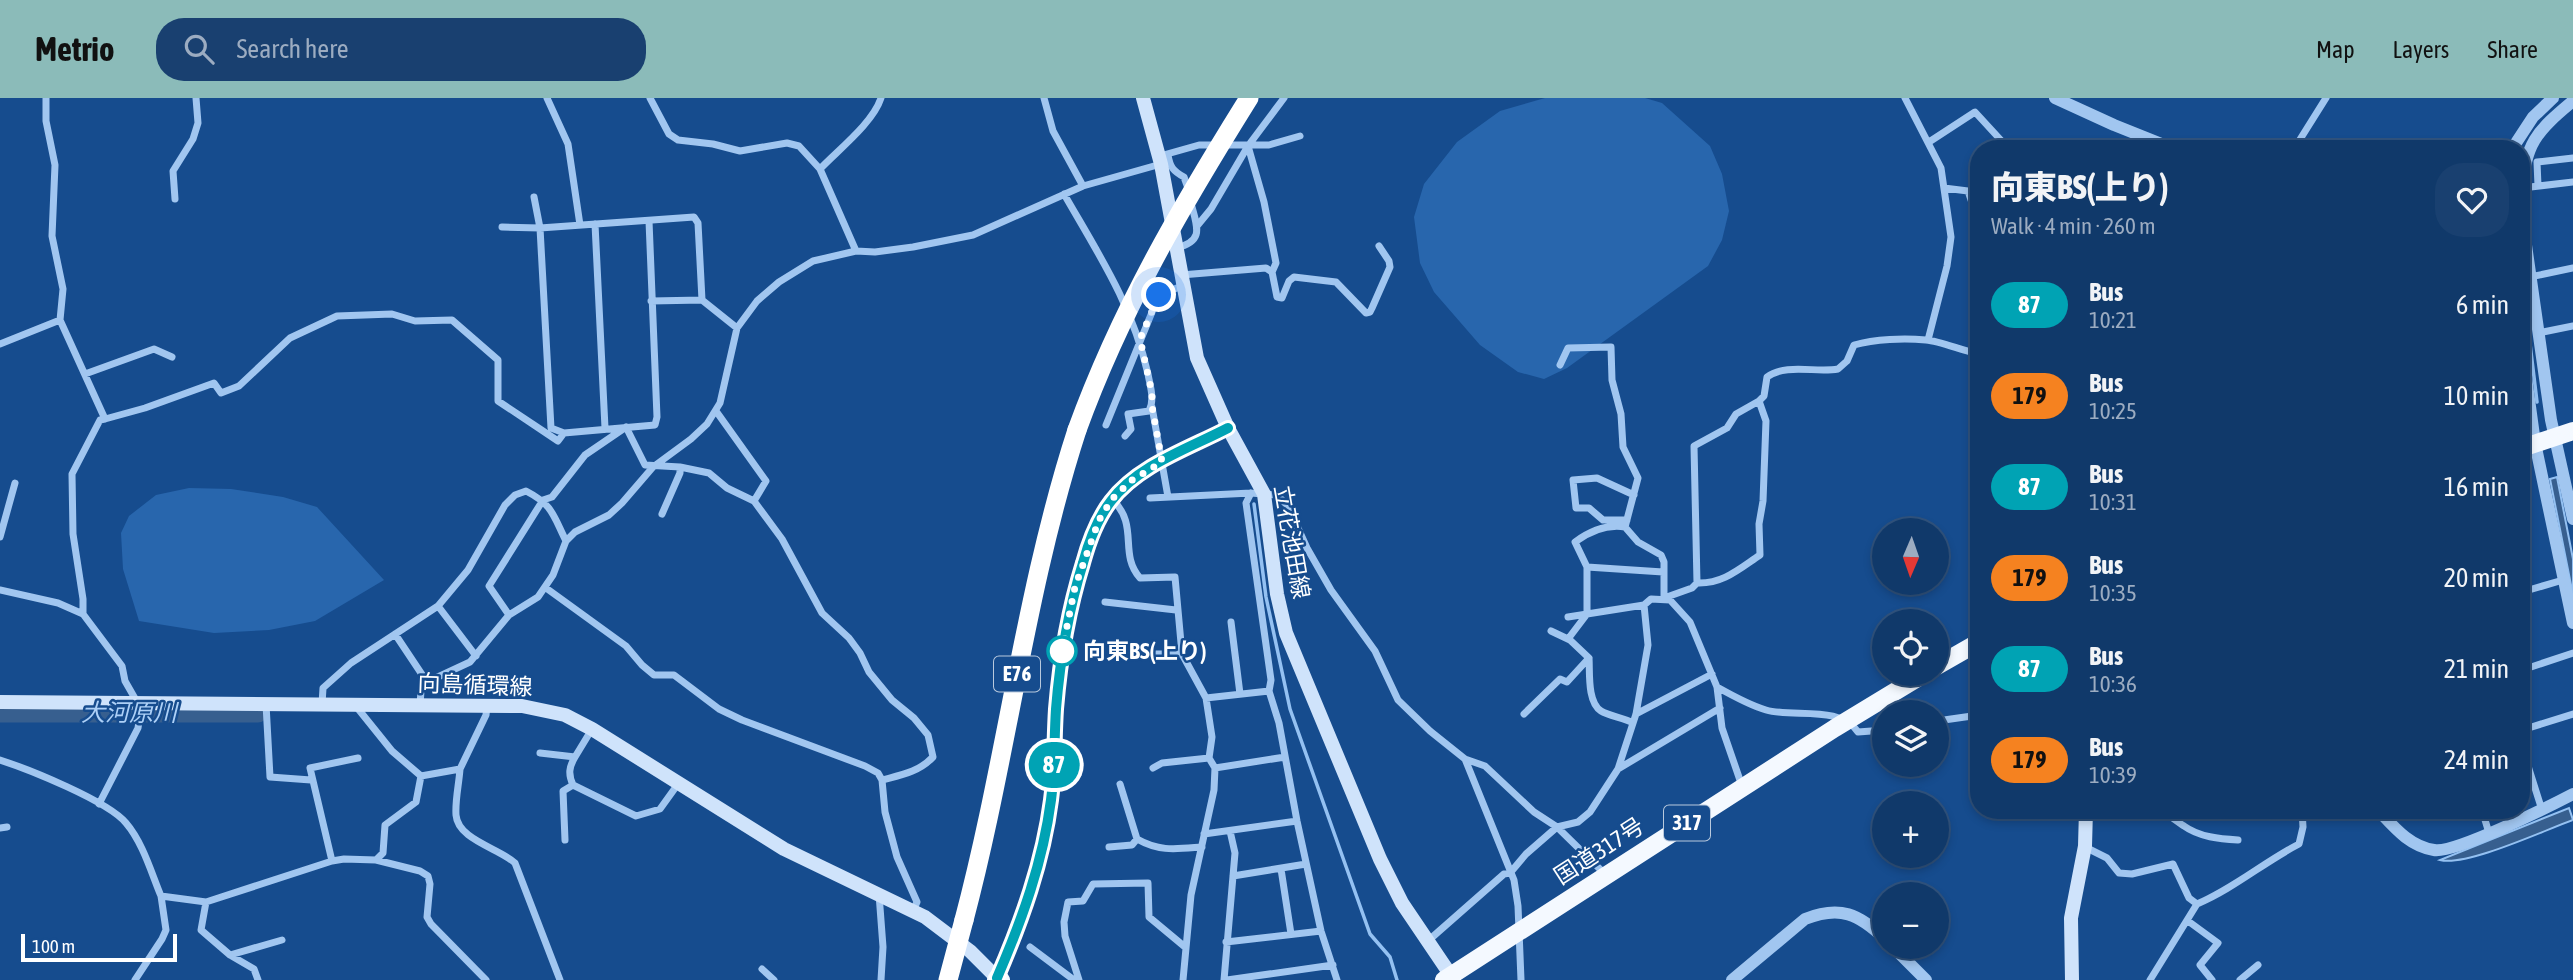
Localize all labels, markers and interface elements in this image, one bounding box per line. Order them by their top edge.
search box [156,18,646,81]
text: Metrio [35,30,114,68]
icon: search [180,30,218,68]
text: Search here [236,34,349,64]
text: Map [2316,36,2355,63]
text: Layers [2393,36,2449,63]
text: Share [2487,36,2538,63]
button: heart [2435,163,2509,237]
text: 向東BS(上り) [1991,168,2168,206]
text: Walk · 4 min · 260 m [1991,213,2155,239]
your location [1141,277,1176,312]
text: Bus [2089,277,2123,307]
text: 6 min [2456,290,2509,320]
text: 87 [2018,291,2041,318]
text: 10:21 [2089,307,2137,333]
text: Bus [2089,368,2123,398]
text: 10 min [2444,381,2509,411]
text: 179 [2013,382,2046,409]
text: 10:25 [2089,398,2137,424]
text: Bus [2089,459,2123,489]
text: 16 min [2444,472,2509,502]
text: 87 [2018,473,2041,500]
street label: 立花池田線 [1269,483,1315,601]
text: 10:31 [2089,489,2137,515]
north arrow [1872,518,1950,595]
map controls [1872,518,1949,959]
text: Bus [2089,550,2123,580]
text: 20 min [2444,563,2509,593]
text: 179 [2013,564,2046,591]
text: 10:35 [2089,580,2137,606]
button: locate [1872,609,1949,686]
marker: 向東BS(上り) [1047,636,1077,666]
place label: 向東BS(上り) [1083,638,1207,664]
text: Bus [2089,641,2123,671]
text: 21 min [2444,654,2509,684]
text: 87 [2018,655,2041,682]
road number: E76 [994,656,1040,692]
street label: 向島循環線 [417,670,533,700]
text: 10:36 [2089,671,2137,697]
water label: 大河原川 [81,699,180,726]
button: layers [1872,700,1949,777]
text: Bus [2089,732,2123,762]
line badge: 87 [1023,742,1086,788]
text: 24 min [2444,745,2509,775]
text: 179 [2013,746,2046,773]
text: 87 [1043,751,1065,778]
text: 10:39 [2089,762,2137,788]
button: + [1872,791,1949,868]
road number: 317 [1664,806,1710,840]
street label: 国道317号 [1549,812,1649,890]
button: − [1872,882,1949,959]
scale bar [21,931,177,963]
text: 100 m [32,935,75,957]

